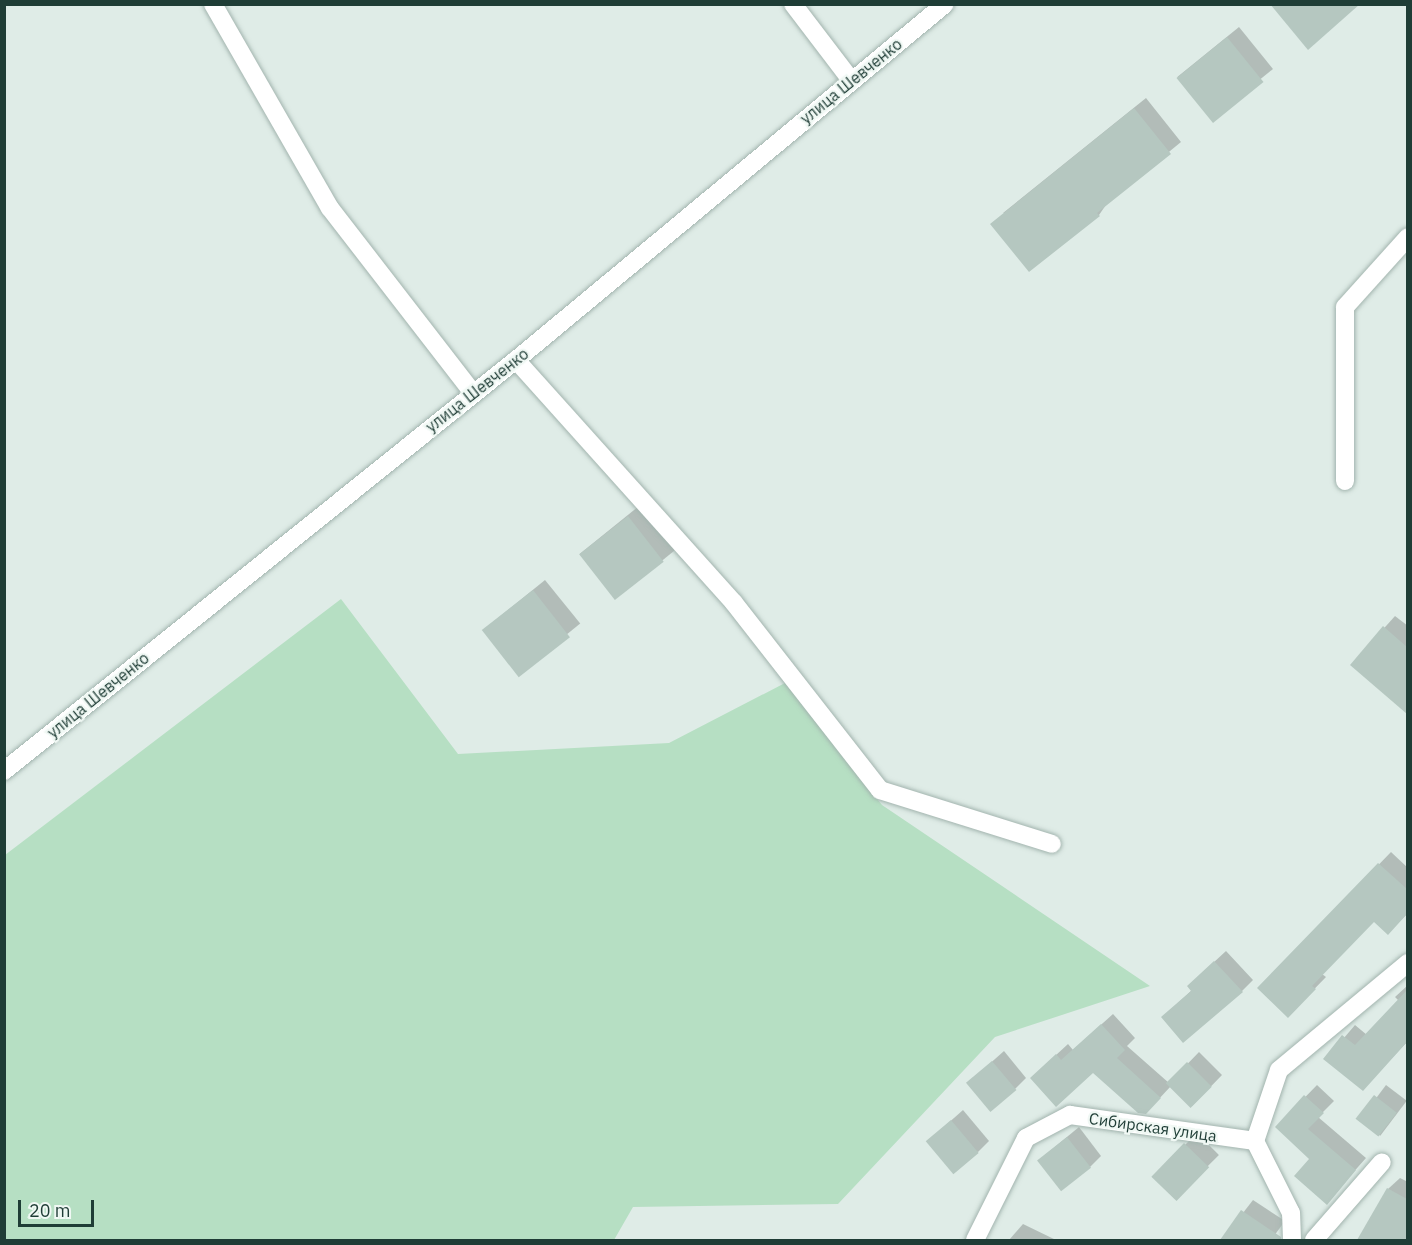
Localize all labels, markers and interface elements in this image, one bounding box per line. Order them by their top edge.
street label: улица Шевченко [796,34,906,128]
street label: улица Шевченко [422,344,532,436]
street label: улица Шевченко [43,648,153,742]
street label: Сибирская улица [1088,1109,1218,1145]
scale bar [21,1188,98,1226]
text: 20 m [29,1199,71,1222]

